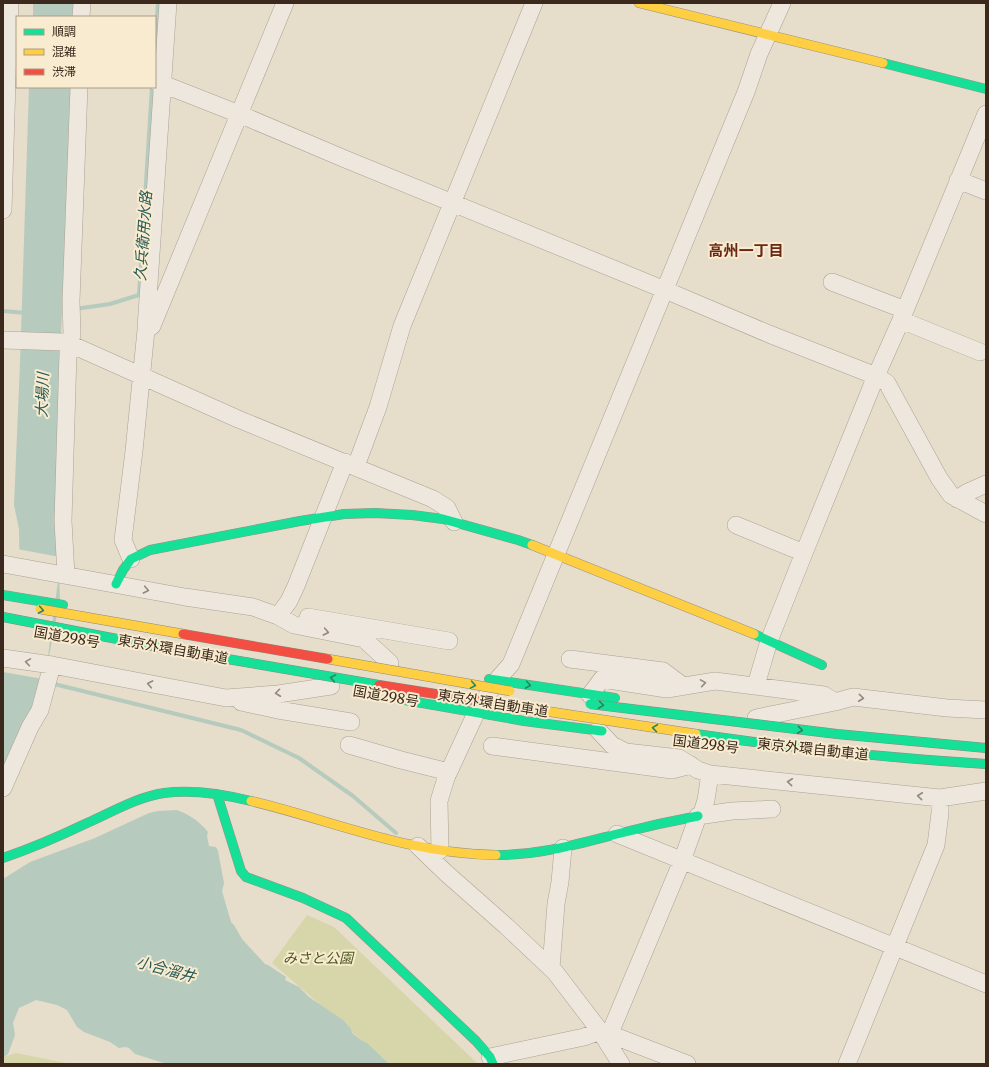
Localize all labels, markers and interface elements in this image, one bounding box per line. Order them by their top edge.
legend [16,16,156,88]
text: 順調 [52,24,76,39]
text: 混雑 [52,44,76,59]
text: 渋滞 [52,64,76,79]
water label: 久兵衛用水路 [130,188,156,282]
district label: 高州一丁目 [708,241,784,260]
water label: 大場川 [32,370,52,418]
one-way arrow [143,585,149,593]
one-way arrow [38,605,45,614]
street label: 国道298号 [33,622,101,652]
one-way arrow [323,627,329,635]
street label: 東京外環自動車道 [116,630,230,668]
one-way arrow [25,658,31,666]
one-way arrow [330,674,336,683]
one-way arrow [700,679,706,688]
one-way arrow [147,680,153,689]
one-way arrow [470,680,476,688]
street label: 国道298号 [352,681,420,711]
one-way arrow [525,681,531,689]
street label: 東京外環自動車道 [436,685,550,721]
one-way arrow [275,689,281,698]
one-way arrow [858,694,864,703]
one-way arrow [598,700,604,709]
one-way arrow [652,724,658,733]
one-way arrow [797,725,803,734]
street label: 国道298号 [672,731,740,757]
street label: 東京外環自動車道 [756,734,870,764]
one-way arrow [787,778,793,787]
one-way arrow [917,792,923,801]
park label: みさと公園 [283,949,355,967]
water label: 小合溜井 [135,952,199,986]

